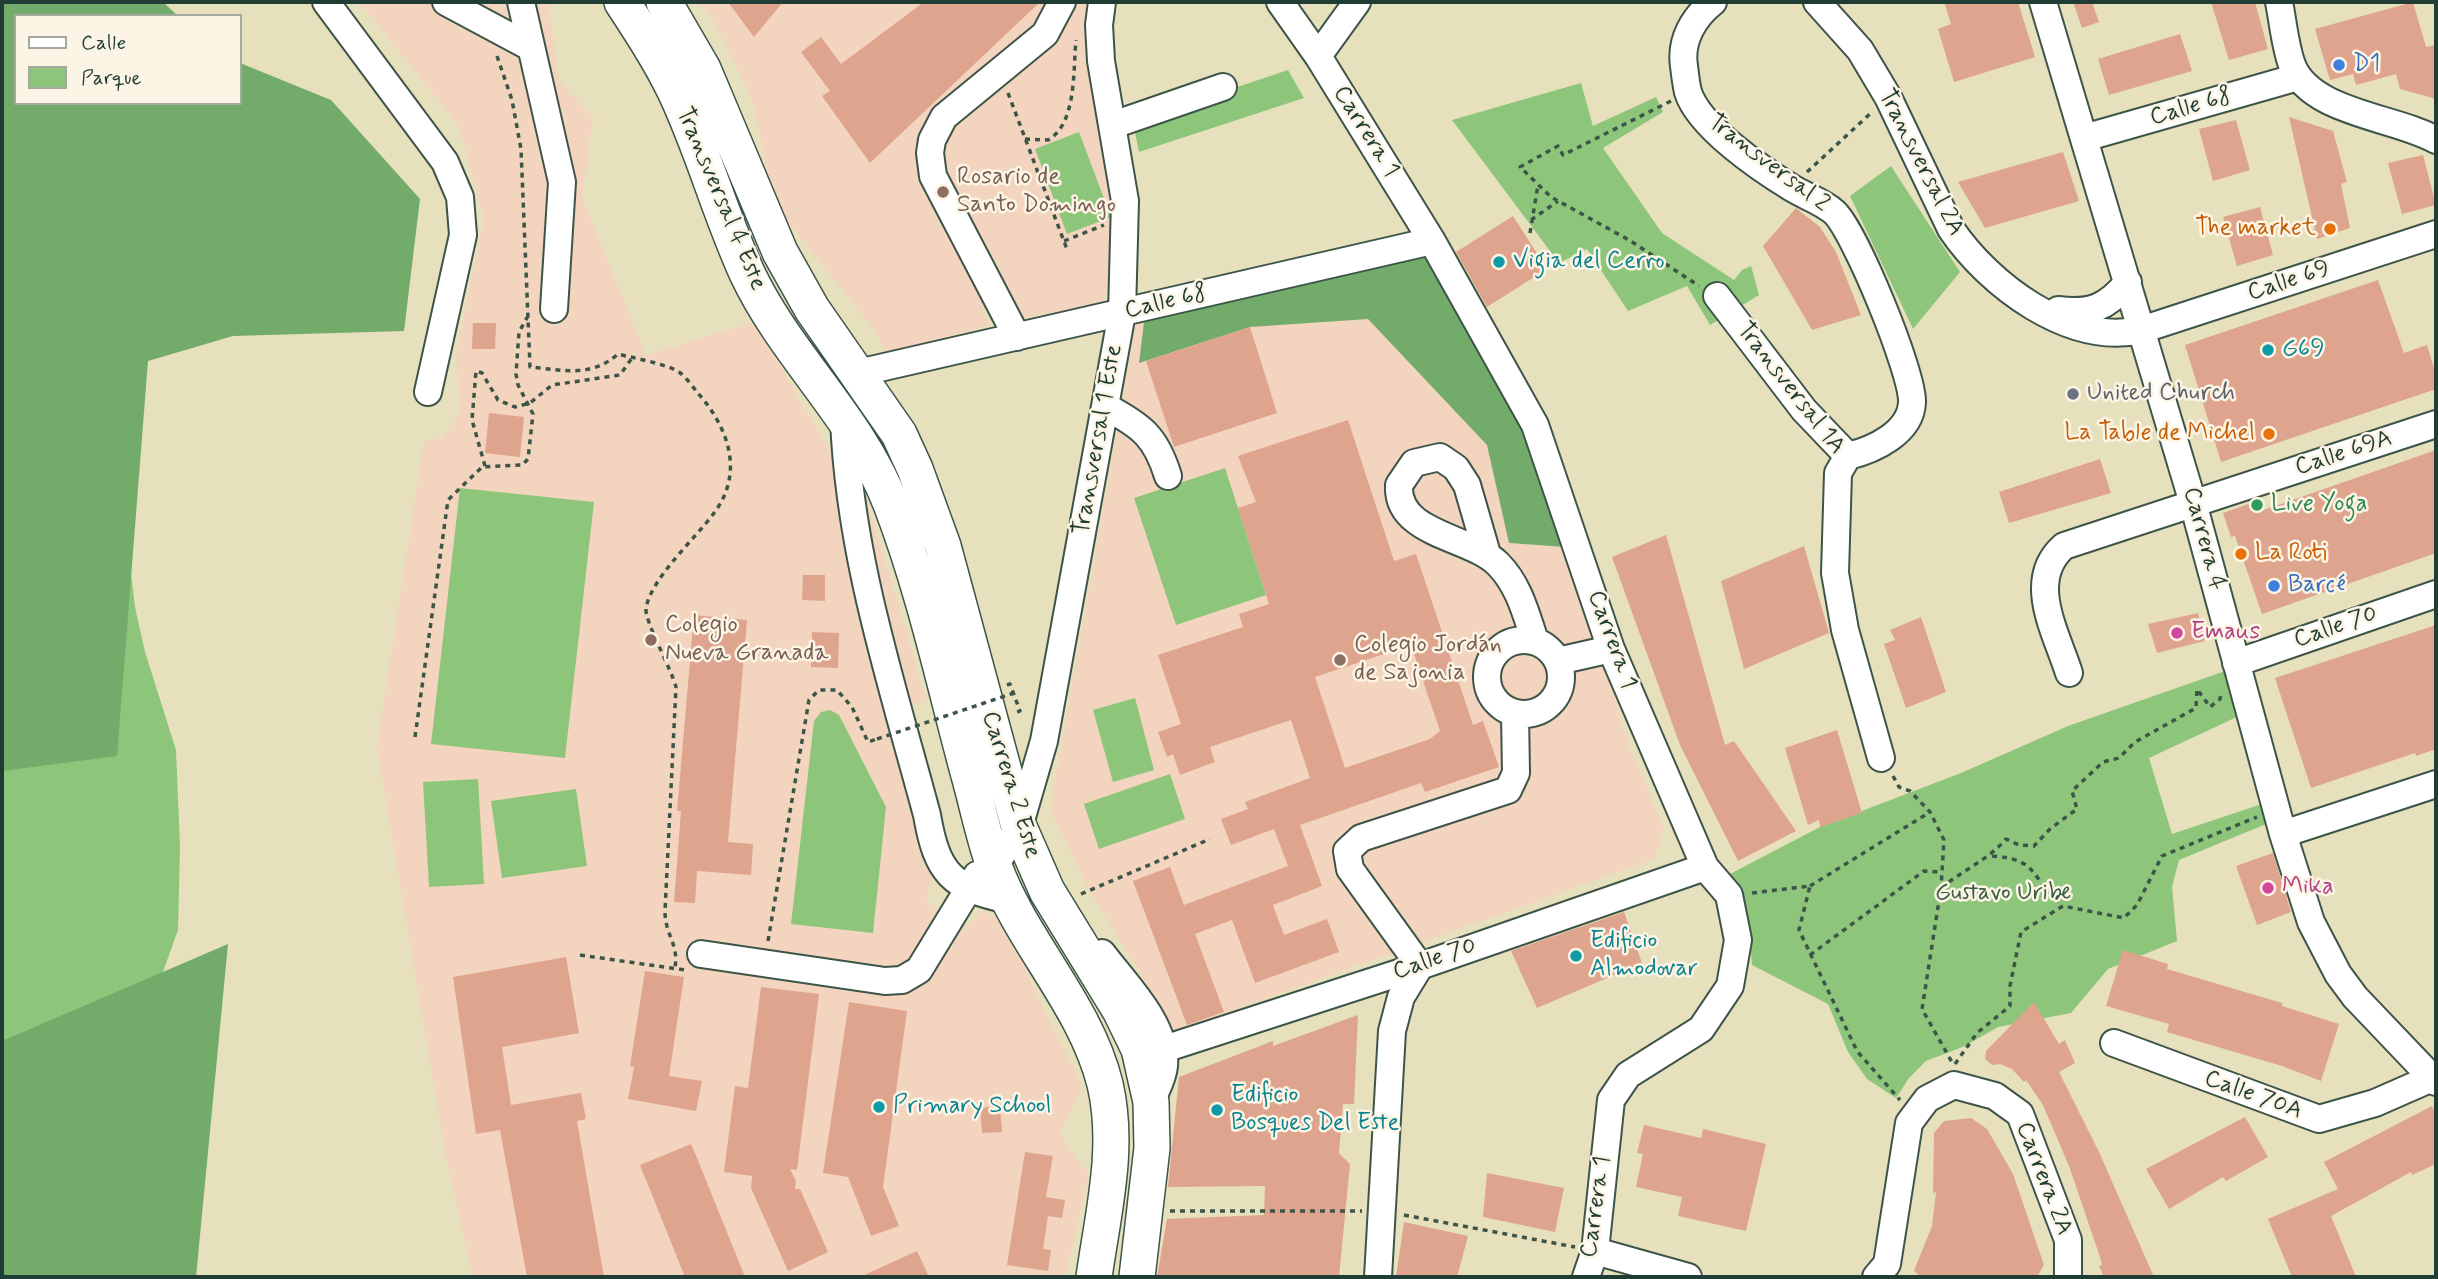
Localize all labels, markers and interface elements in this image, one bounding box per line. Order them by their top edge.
legend [14,14,242,105]
text: Calle [81,29,126,57]
place label: D1 [2353,51,2380,79]
marker: D1 [2331,57,2347,73]
text: Parque [81,64,141,92]
street label: Carrera 1 [1326,81,1404,183]
street label: Calle 68 [2147,83,2235,133]
street label: Transversal 2A [1871,85,1969,241]
street label: Transversal 4 Este [668,103,772,295]
street label: Transversal 2 [1701,109,1835,219]
place label: Rosario de Santo Domingo [957,164,1116,220]
marker: Rosario de Santo Domingo [935,184,951,200]
place label: The market [2195,215,2316,243]
marker: The market [2322,221,2338,237]
place label: Vigia del Cerro [1513,248,1665,276]
marker: Vigia del Cerro [1491,254,1507,270]
street label: Calle 69 [2244,255,2334,309]
street label: Calle 68 [1122,280,1210,326]
street label: Transversal 1A [1729,317,1851,461]
place label: G69 [2282,336,2324,364]
street label: Transversal 1 Este [1068,342,1130,538]
marker: G69 [2260,342,2276,358]
place label: United Church [2087,380,2235,408]
marker: United Church [2065,386,2081,402]
place label: La Table de Michel [2065,420,2255,448]
street label: Calle 69A [2292,425,2396,483]
marker: La Table de Michel [2261,426,2277,442]
street label: Carrera 4 [2175,484,2231,594]
place label: Live Yoga [2271,491,2368,519]
marker: Live Yoga [2249,497,2265,513]
place label: La Roti [2255,540,2327,568]
marker: La Roti [2233,546,2249,562]
place label: Barcé [2288,572,2346,600]
marker: Barcé [2266,578,2282,594]
street label: Carrera 1 [1580,587,1642,693]
street label: Calle 70 [2290,600,2382,656]
place label: Colegio Nueva Granada [665,612,829,668]
place label: Emaus [2191,619,2260,647]
marker: Emaus [2169,625,2185,641]
marker: Colegio Nueva Granada [643,632,659,648]
place label: Colegio Jordán de Sajonia [1354,632,1502,688]
marker: Colegio Jordán de Sajonia [1332,652,1348,668]
street label: Carrera 2 Este [974,708,1046,862]
place label: Mika [2282,874,2334,902]
park label: Gustavo Uribe [1935,880,2071,908]
marker: Mika [2260,880,2276,896]
place label: Edificio Almodovar [1590,928,1698,984]
street label: Calle 70 [1389,932,1481,988]
marker: Edificio Almodovar [1568,948,1584,964]
street label: Calle 70A [2200,1065,2306,1127]
place label: Edificio Bosques Del Este [1231,1082,1399,1138]
place label: Primary School [893,1093,1051,1121]
marker: Primary School [871,1099,887,1115]
marker: Edificio Bosques Del Este [1209,1102,1225,1118]
street label: Carrera 2A [2008,1118,2078,1240]
street label: Carrera 1 [1576,1154,1618,1260]

